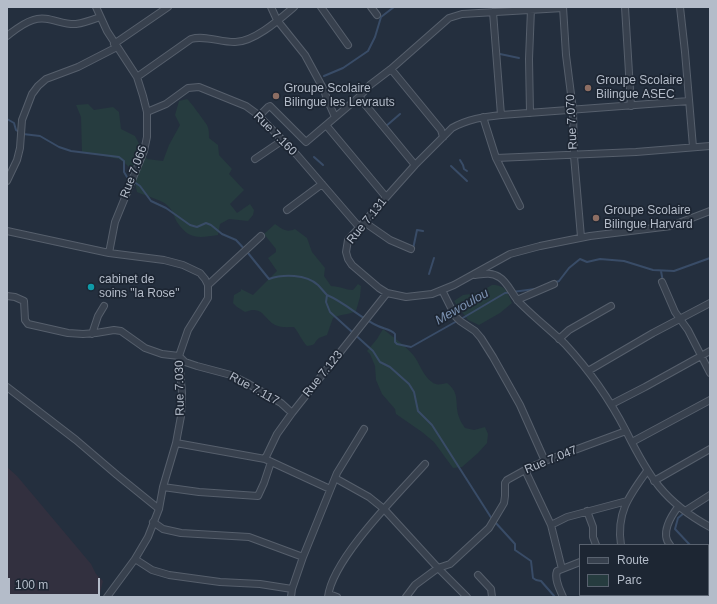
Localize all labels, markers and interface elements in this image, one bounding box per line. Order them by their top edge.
place label: Groupe Scolaire Bilingue ASEC [596,74,683,102]
place label: Groupe Scolaire Bilingue les Levrauts [284,82,395,110]
marker: Groupe Scolaire Bilingue ASEC [583,83,593,93]
marker: Groupe Scolaire Bilingue les Levrauts [271,91,281,101]
street label: Rue 7.070 [563,94,581,150]
street label: Rue 7.160 [250,109,300,159]
street label: Rue 7.066 [117,144,151,200]
street label: Rue 7.131 [344,195,390,247]
place label: Groupe Scolaire Bilingue Harvard [604,204,693,232]
marker: Groupe Scolaire Bilingue Harvard [591,213,601,223]
place label: cabinet de soins "la Rose" [99,273,180,301]
marker: cabinet de soins "la Rose" [86,282,96,292]
water label: Mewoulou [432,285,492,329]
street label: Rue 7.123 [300,348,346,400]
street label: Rue 7.030 [172,360,188,416]
street label: Rue 7.117 [227,369,281,409]
street label: Rue 7.047 [523,443,579,477]
legend [579,544,709,596]
text: Route [617,553,649,567]
scale bar [10,570,102,596]
text: Parc [617,573,642,587]
text: 100 m [15,578,48,592]

